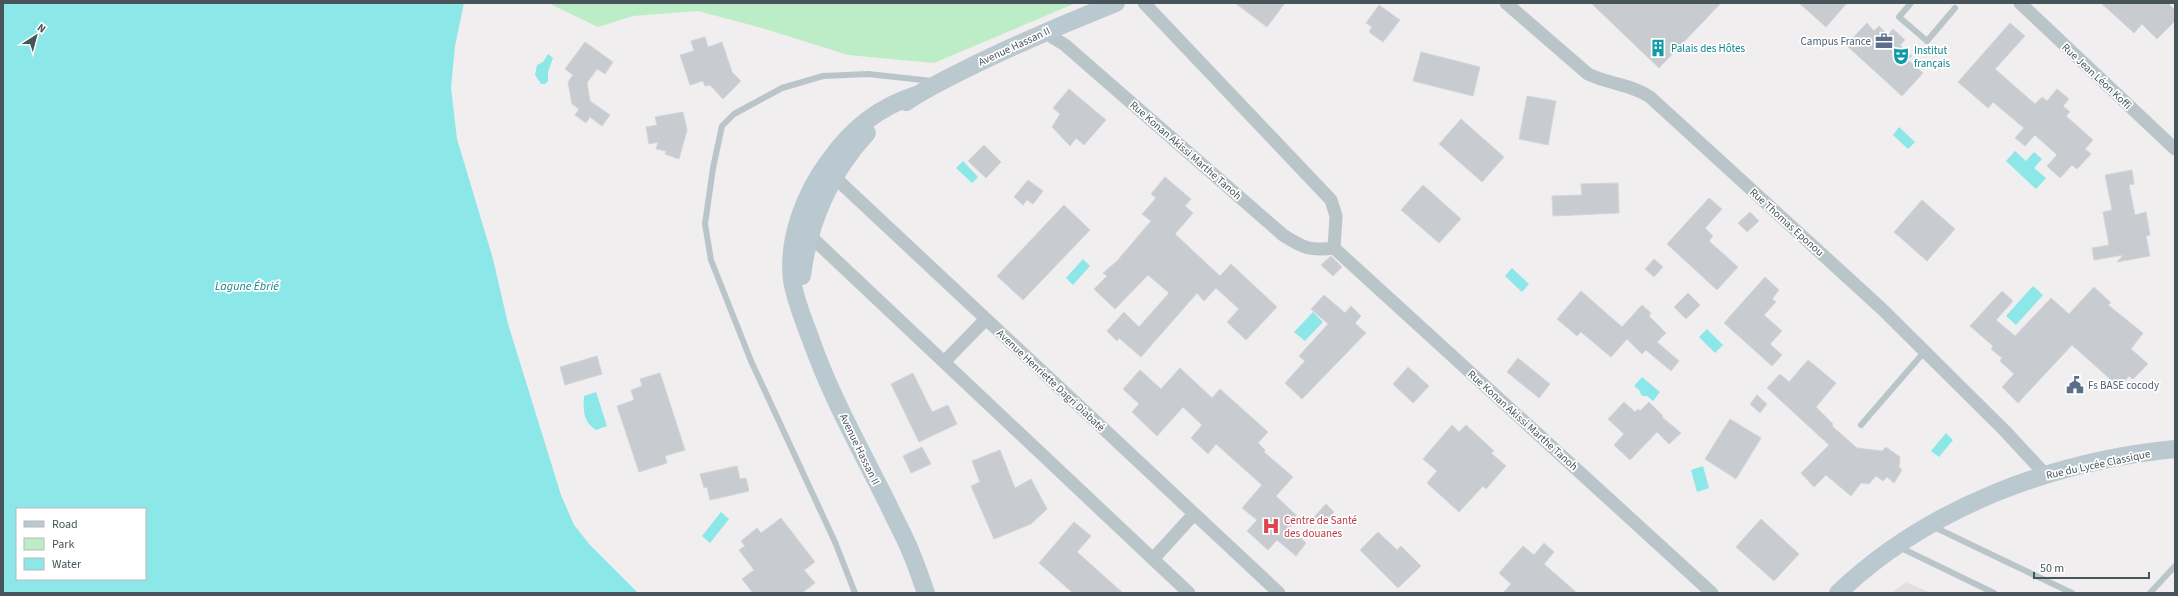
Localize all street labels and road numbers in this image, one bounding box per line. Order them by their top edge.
street label: Avenue Hassan II [976,23,1053,70]
street label: Rue Jean Léon Koffi [2058,40,2135,113]
street label: Rue Konan Akissi Marthe Tanoh [1127,98,1245,203]
street label: Rue Thomas Eponou [1746,185,1827,260]
street label: Avenue Henriette Dagri Diabaté [993,326,1109,435]
street label: Rue Konan Akissi Marthe Tanoh [1464,367,1581,474]
street label: Avenue Hassan II [836,411,883,487]
street label: Rue du Lycée Classique [2045,446,2152,483]

